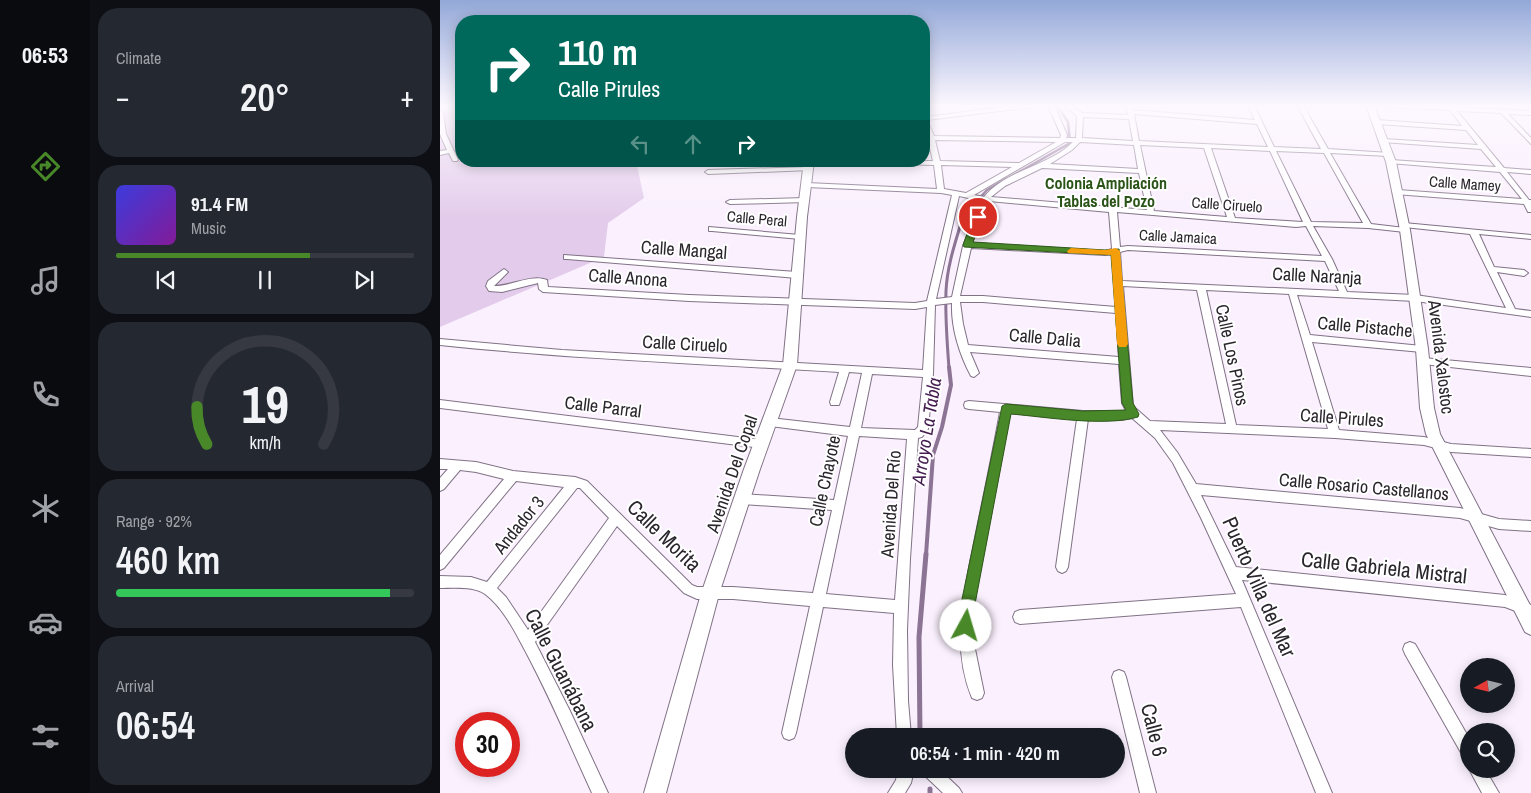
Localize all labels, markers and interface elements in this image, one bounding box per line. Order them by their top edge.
text: 110 m [558,29,638,76]
icon: right [475,35,540,100]
text: 06:53 [22,40,68,70]
text: Climate [116,47,161,69]
text: 20° [240,72,290,123]
text: Calle Pirules [558,74,660,104]
text: − [116,78,129,116]
text: + [401,78,414,116]
icon: left [626,130,654,158]
icon: ahead [679,130,707,158]
icon: right [732,130,760,158]
icon: directions [28,149,63,184]
street label: Calle Mamey [1429,171,1502,197]
district label: Colonia Ampliación Tablas del Pozo [1045,172,1167,212]
text: 91.4 FM [191,191,248,217]
street label: Calle Ciruelo [1191,192,1263,217]
pin [957,196,999,238]
icon: arrive [964,203,992,231]
street label: Calle Peral [726,205,788,232]
text: Music [191,217,226,239]
street label: Calle Jamaica [1139,224,1218,249]
street label: Calle Mangal [640,234,728,265]
street label: Calle Naranja [1272,261,1362,290]
street label: Calle Anona [587,262,669,293]
icon: music [28,263,63,298]
icon: previous [152,266,180,294]
icon: pause [251,266,279,294]
icon: next [350,266,378,294]
street label: Avenida Xalostoc [1422,298,1461,415]
street label: Calle Los Pinos [1210,302,1255,408]
street label: Calle Pistache [1317,310,1414,343]
street label: Calle Dalia [1008,322,1082,353]
street label: Calle Ciruelo [642,329,728,358]
text: 19 [241,369,289,439]
water label: Arroyo La Tabla [905,375,947,488]
icon: phone [28,377,63,412]
street label: Calle Parral [563,389,643,424]
street label: Calle Pirules [1299,402,1385,433]
street label: Avenida Del Copal [699,412,763,537]
text: km/h [249,431,281,455]
street label: Calle Chayote [803,433,846,529]
street label: Avenida Del Río [874,450,907,559]
street label: Calle Rosario Castellanos [1278,467,1450,506]
street label: Andador 3 [487,490,550,560]
icon: climate [28,491,63,526]
street label: Calle Morita [621,493,708,579]
text: Range · 92% [116,510,192,532]
street label: Puerto Villa del Mar [1216,512,1304,662]
text: 460 km [116,535,220,586]
street label: Calle Gabriela Mistral [1300,544,1468,591]
position arrow [939,599,991,651]
street label: Calle Guanábana [518,603,605,736]
icon: car [28,605,63,640]
north arrow [1460,658,1515,712]
map controls [1460,658,1515,778]
text: Arrival [116,675,154,697]
text: 06:54 [116,700,195,751]
street label: Calle 6 [1134,700,1175,759]
speed limit sign: 30 [455,712,520,777]
icon: filters [28,719,63,754]
button: search [1460,723,1515,778]
text: 06:54 · 1 min · 420 m [910,740,1060,766]

